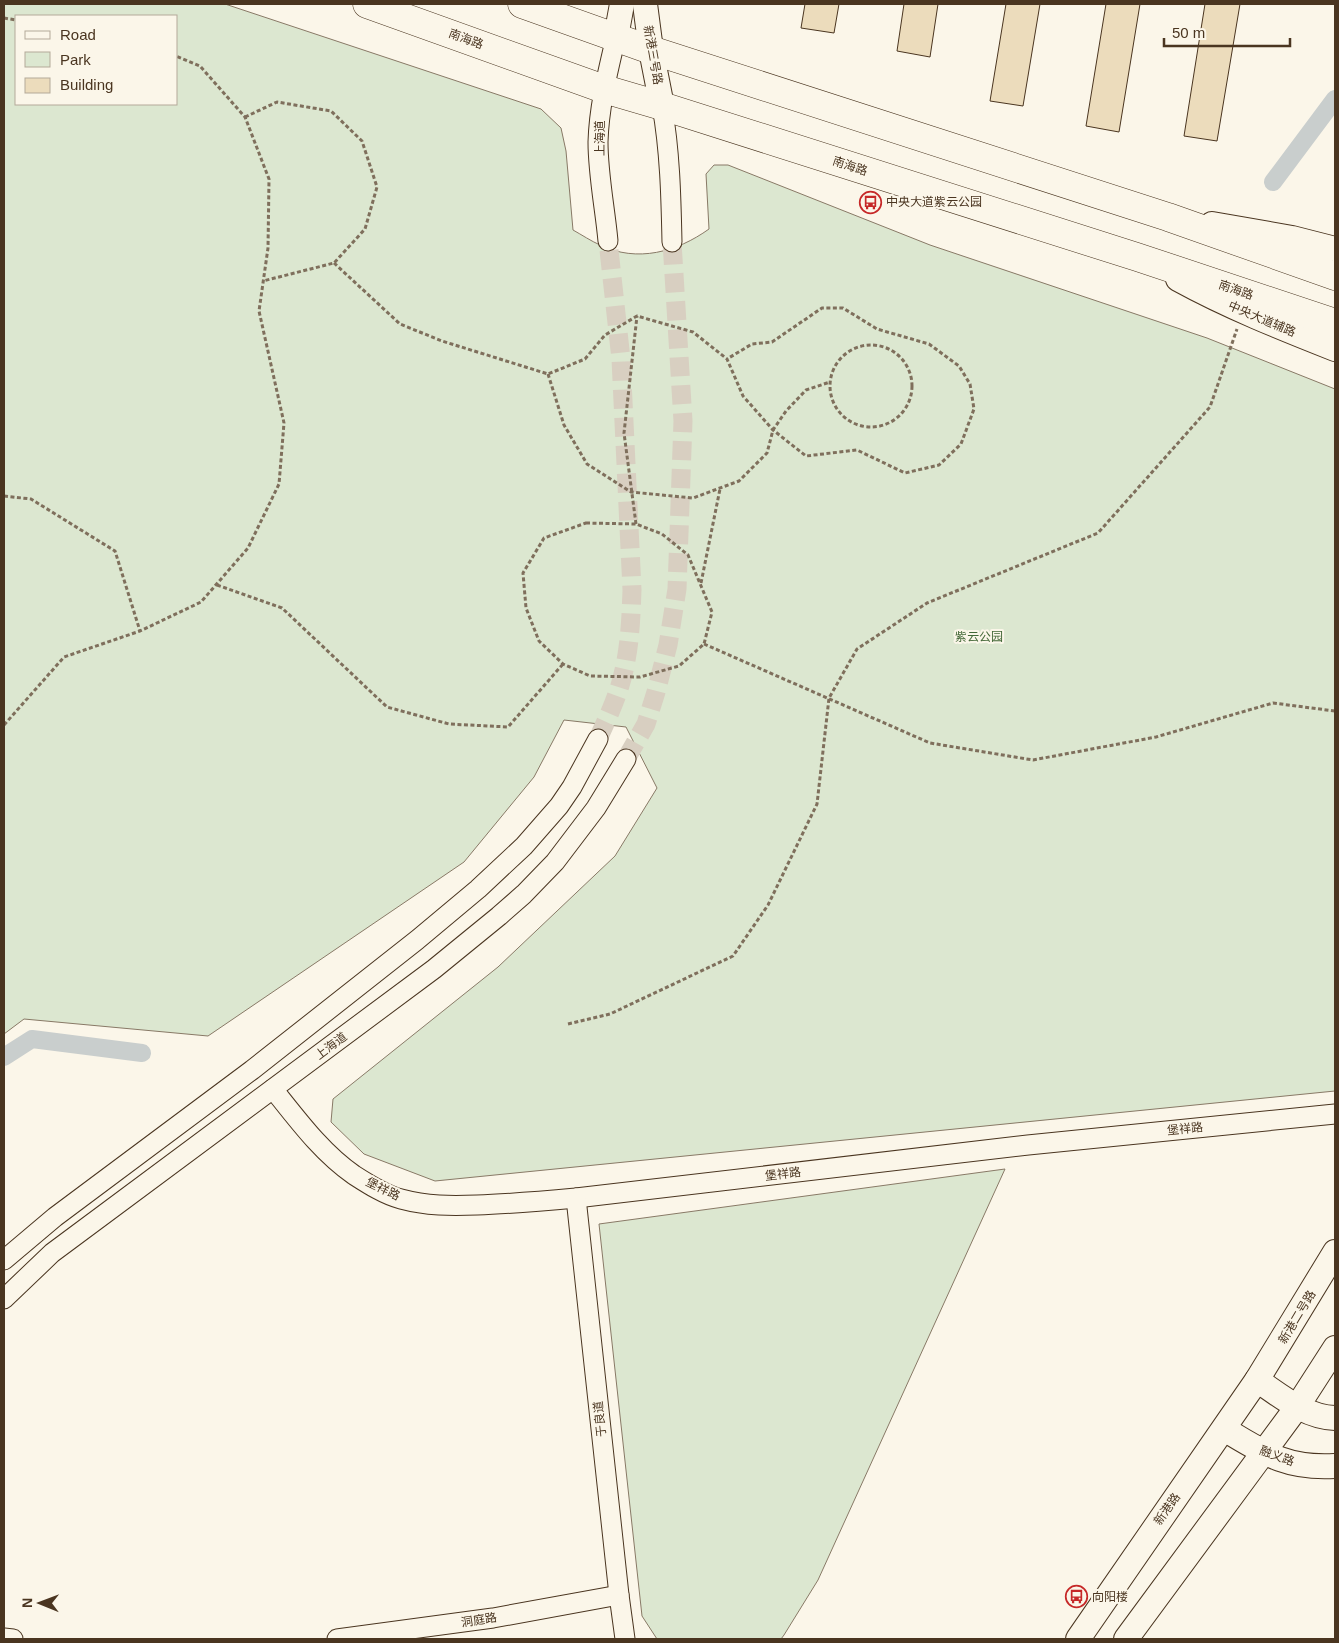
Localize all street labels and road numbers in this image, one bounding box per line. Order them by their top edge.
street label: 新港三号路 [641,24,665,86]
street label: 南海路 [447,26,485,52]
street label: 上海道 [593,120,607,156]
street label: 南海路 [831,154,869,178]
street label: 南海路 [1217,278,1255,302]
street label: 中央大道辅路 [1226,298,1298,340]
street label: 上海道 [312,1030,350,1062]
street label: 堡祥路 [1166,1120,1204,1138]
street label: 堡祥路 [764,1165,802,1183]
street label: 堡祥路 [364,1175,402,1203]
street label: 新港二号路 [1276,1288,1318,1346]
street label: 于良道 [591,1400,609,1438]
street label: 融义路 [1258,1443,1296,1469]
street label: 新港路 [1151,1490,1183,1528]
street label: 洞庭路 [460,1610,498,1630]

